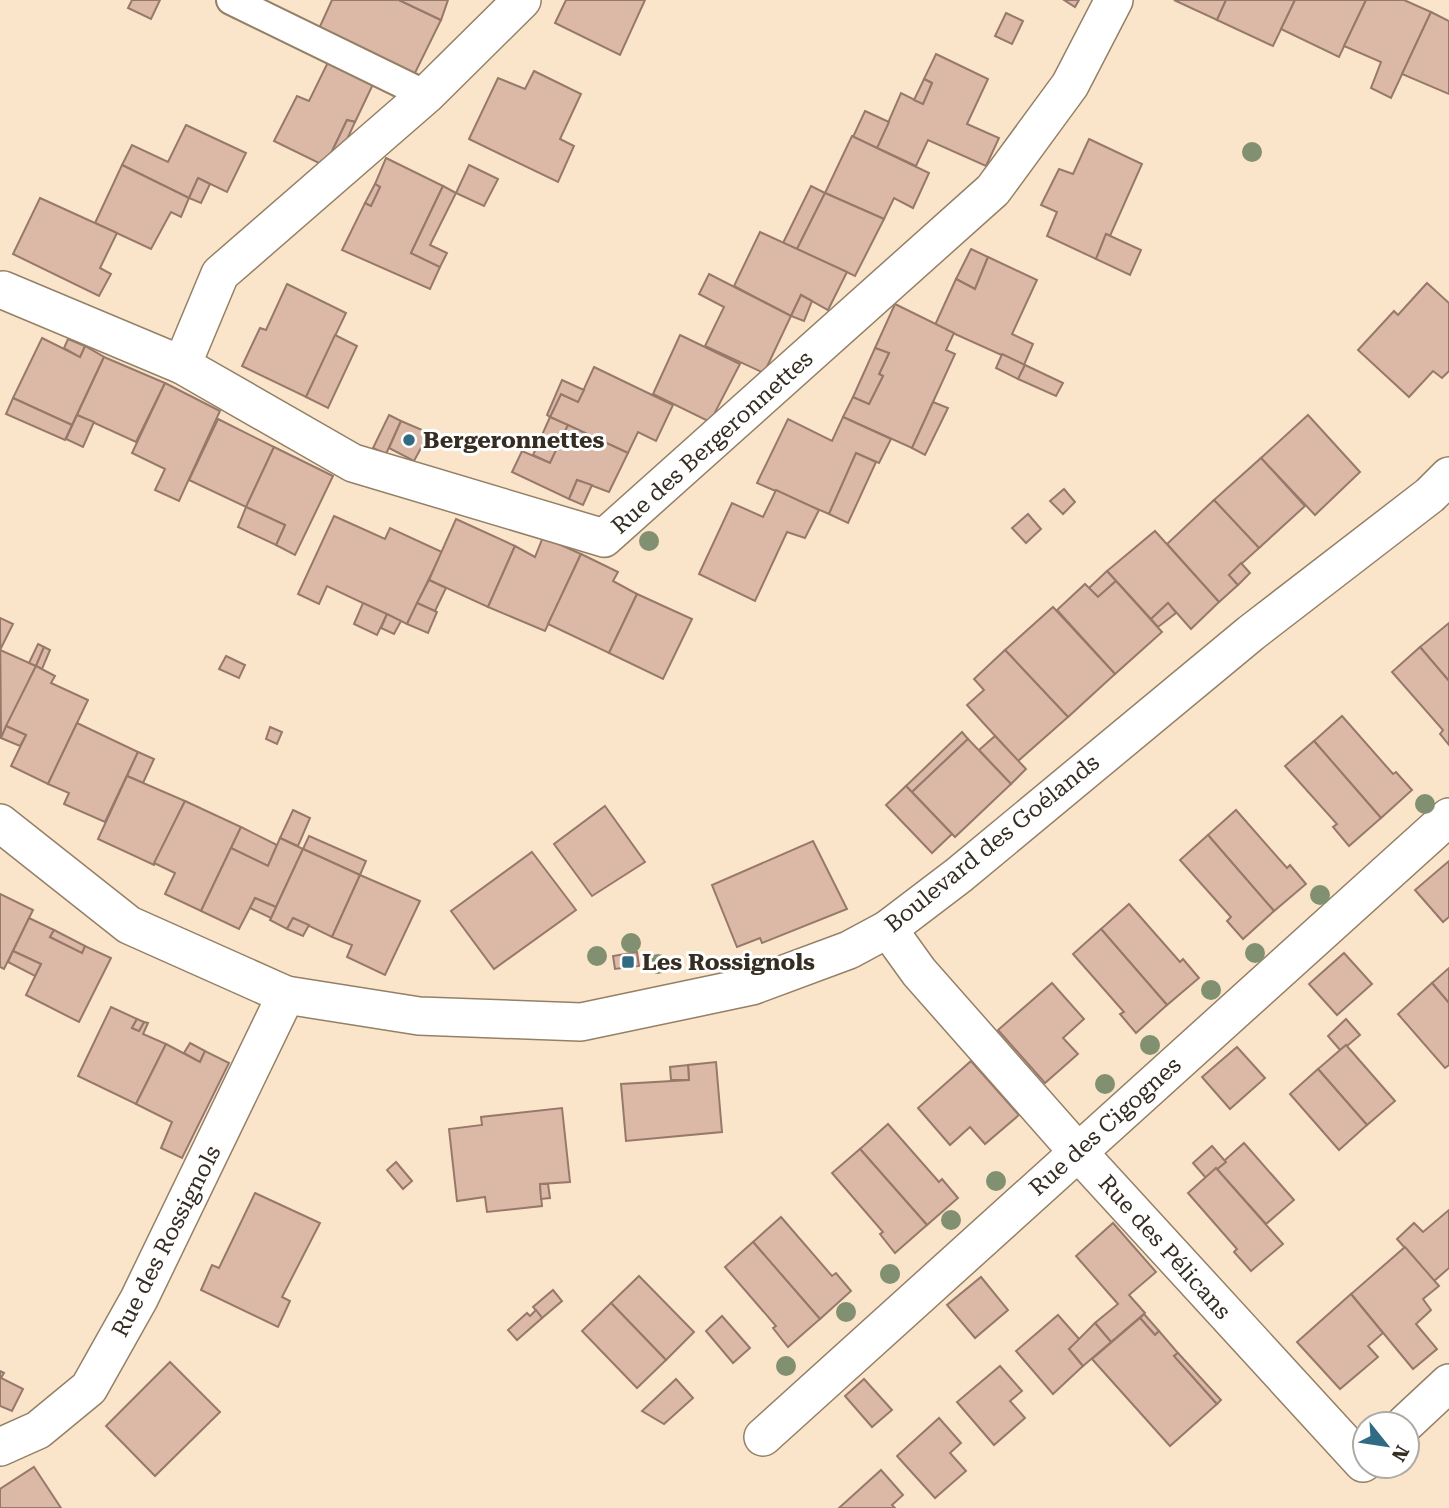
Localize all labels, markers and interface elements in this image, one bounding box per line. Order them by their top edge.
street label: Rue des Bergeronnettes [606,345,818,540]
place label: Bergeronnettes [423,427,604,454]
marker: Bergeronnettes [401,432,417,448]
street label: Boulevard des Goélands [880,749,1105,938]
place label: Les Rossignols [642,949,815,976]
marker: Les Rossignols [620,954,636,970]
street label: Rue des Cigognes [1024,1051,1187,1201]
street label: Rue des Rossignols [106,1141,226,1342]
street label: Rue des Pélicans [1093,1170,1236,1325]
north arrow [1351,1410,1421,1480]
text: N [1386,1441,1414,1466]

